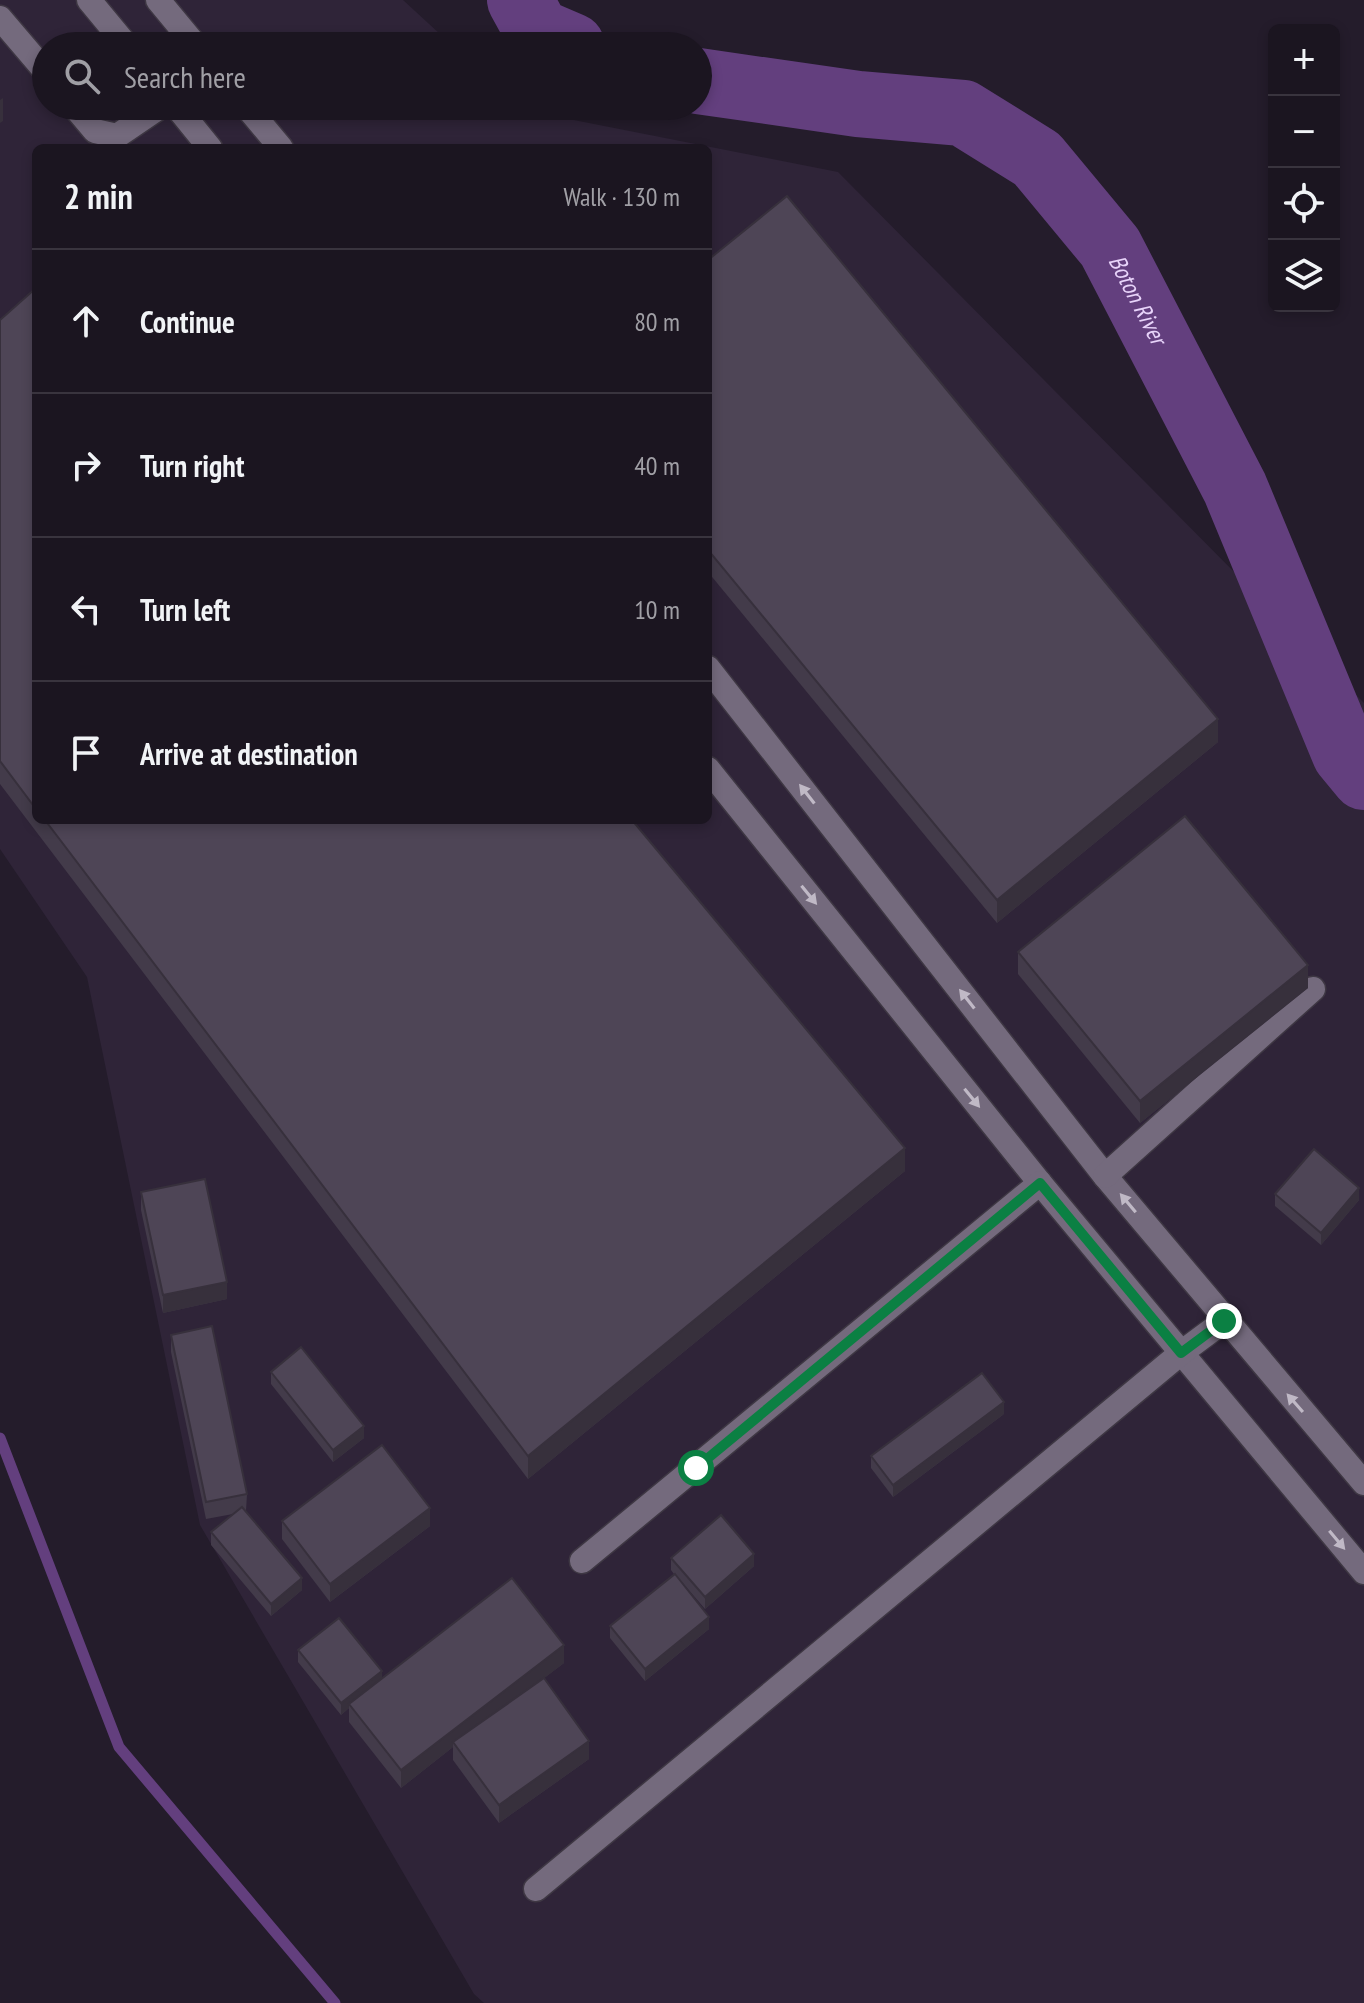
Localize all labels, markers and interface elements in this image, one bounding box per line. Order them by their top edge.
map controls [1268,24,1340,312]
button: + [1268,24,1340,96]
search box [32,32,712,120]
icon: search [60,54,104,98]
text: Search here [124,57,246,96]
button: − [1268,96,1340,168]
button: locate [1268,168,1340,240]
text: 2 min [64,174,133,218]
text: Walk · 130 m [563,180,680,213]
button: layers [1268,240,1340,312]
water label: Boton River [1102,250,1175,353]
icon: ahead [64,299,108,343]
text: Continue [140,302,235,341]
text: 80 m [634,305,680,338]
icon: right [64,443,108,487]
text: Turn right [140,446,244,485]
text: 40 m [634,449,680,482]
icon: left [64,587,108,631]
text: Turn left [140,590,230,629]
text: 10 m [634,593,680,626]
icon: arrive [64,731,108,775]
text: Arrive at destination [140,734,358,773]
one-way arrow [799,784,815,804]
one-way arrow [801,885,817,905]
one-way arrow [959,989,975,1009]
one-way arrow [963,1088,980,1108]
one-way arrow [1120,1194,1137,1214]
route end [1206,1303,1242,1339]
one-way arrow [1287,1393,1304,1413]
route start [678,1450,714,1486]
one-way arrow [1328,1529,1345,1549]

